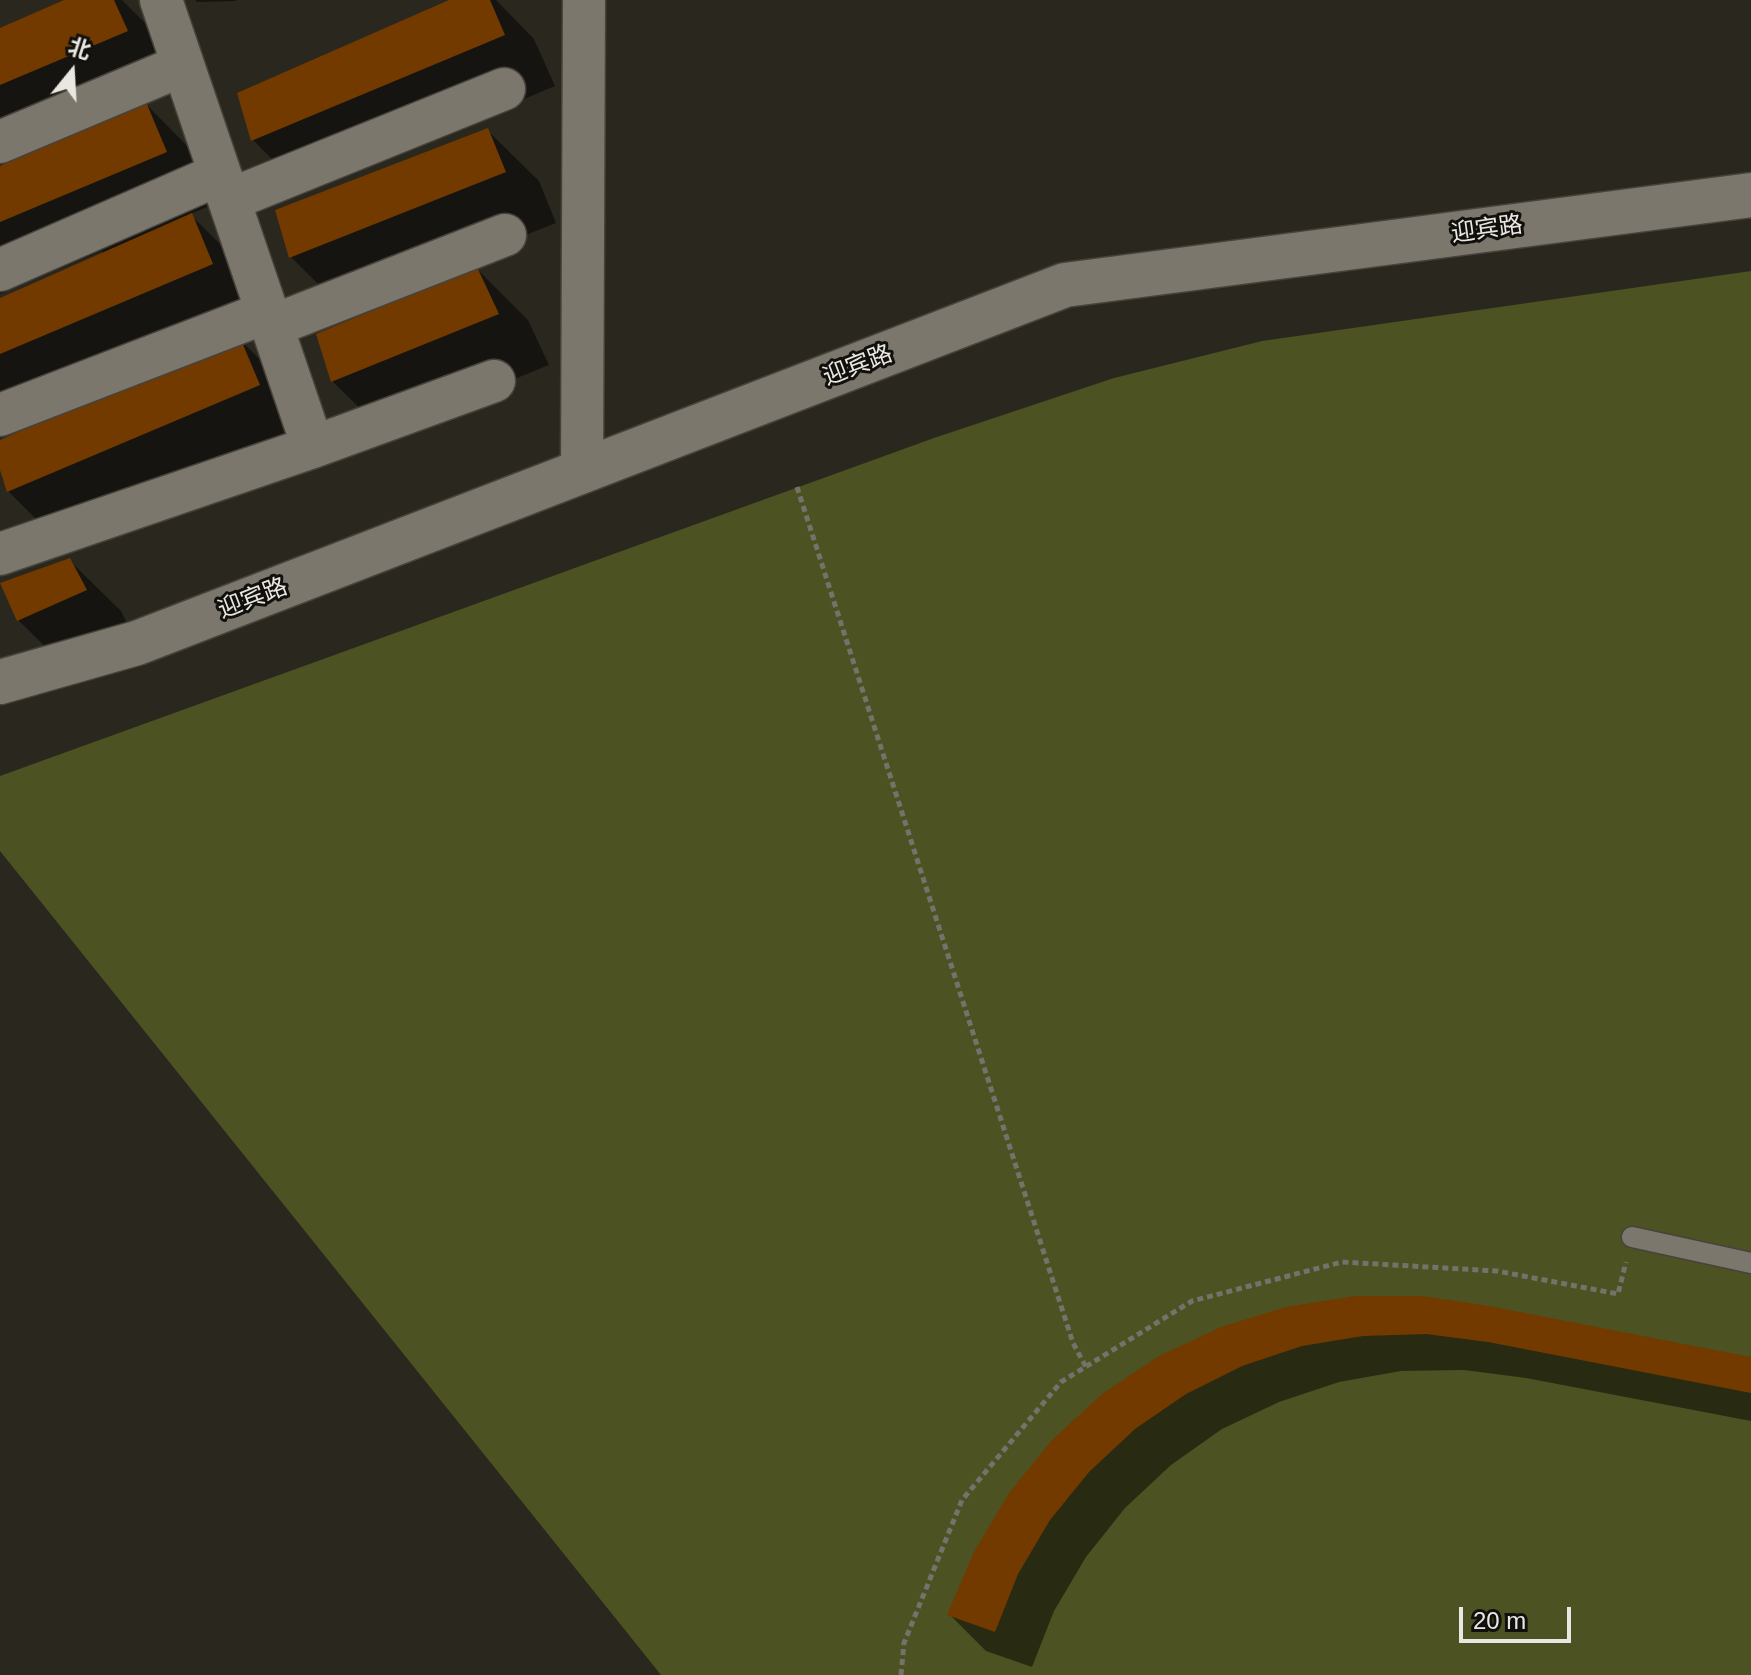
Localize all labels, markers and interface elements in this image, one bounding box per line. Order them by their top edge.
north arrow [32,32,112,112]
text: 北 [65,33,94,64]
street label: 迎宾路 [1449,211,1525,249]
street label: 迎宾路 [819,340,897,392]
street label: 迎宾路 [214,573,292,625]
scale bar [1463,1591,1575,1641]
text: 20 m [1473,1607,1526,1634]

